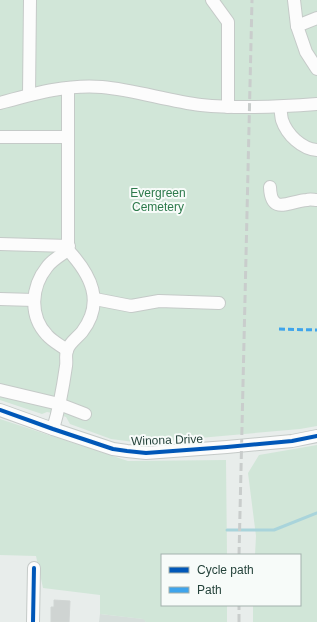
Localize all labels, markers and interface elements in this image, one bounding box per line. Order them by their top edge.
park label: Evergreen Cemetery [130,186,186,214]
street label: Winona Drive [131,432,204,448]
legend [161,554,301,606]
text: Cycle path [197,563,254,577]
text: Path [197,583,222,597]

